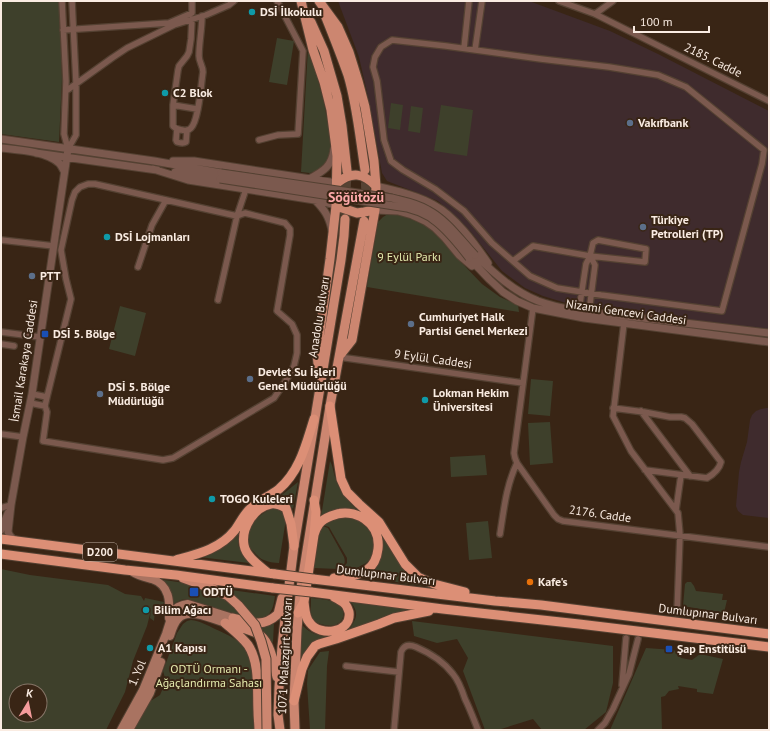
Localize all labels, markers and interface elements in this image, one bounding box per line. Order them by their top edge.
place label: DSİ İlkokulu [260,4,322,19]
marker: DSİ İlkokulu [247,7,257,17]
scale bar [634,8,709,34]
text: 100 m [640,14,673,29]
street label: 2185. Cadde [682,39,745,80]
place label: C2 Blok [173,85,213,100]
marker: C2 Blok [160,88,170,98]
place label: Vakıfbank [637,115,688,130]
marker: Vakıfbank [625,118,635,128]
district label: Söğütözü [328,188,384,206]
place label: Türkiye Petrolleri (TP) [651,212,724,241]
marker: Türkiye Petrolleri (TP) [638,222,648,232]
place label: DSİ Lojmanları [115,229,190,244]
marker: DSİ Lojmanları [102,232,112,242]
park label: 9 Eylül Parkı [377,249,441,264]
place label: PTT [40,268,61,283]
marker: PTT [27,271,37,281]
street label: Anadolu Bulvarı [305,275,332,358]
street label: Nizami Gencevi Caddesi [565,296,687,327]
street label: İsmail Karakaya Caddesi [6,299,41,423]
place label: Cumhuriyet Halk Partisi Genel Merkezi [419,309,528,338]
marker: Cumhuriyet Halk Partisi Genel Merkezi [406,319,416,329]
place label: DSİ 5. Bölge [53,326,115,341]
marker: DSİ 5. Bölge [40,329,50,339]
street label: 9 Eylül Caddesi [393,346,473,371]
place label: Devlet Su İşleri Genel Müdürlüğü [258,364,347,393]
marker: Devlet Su İşleri Genel Müdürlüğü [245,374,255,384]
place label: DSİ 5. Bölge Müdürlüğü [108,379,170,408]
place label: Lokman Hekim Üniversitesi [433,385,509,414]
marker: DSİ 5. Bölge Müdürlüğü [95,389,105,399]
marker: Lokman Hekim Üniversitesi [420,395,430,405]
place label: TOGO Kuleleri [220,491,293,506]
marker: TOGO Kuleleri [207,494,217,504]
street label: 2176. Cadde [568,502,632,525]
road number: D200 [83,543,117,561]
street label: Dumlupınar Bulvarı [336,561,436,588]
place label: Kafe's [538,574,568,589]
marker: Kafe's [525,577,535,587]
place label: ODTÜ [203,584,233,599]
marker: ODTÜ [188,586,200,598]
street label: 1071 Malazgirt Bulvarı [274,597,295,715]
street label: Dumlupınar Bulvarı [658,600,758,627]
place label: Bilim Ağacı [154,602,211,617]
marker: Bilim Ağacı [141,605,151,615]
place label: A1 Kapısı [158,640,206,655]
place label: Şap Enstitüsü [677,641,746,656]
marker: A1 Kapısı [145,643,155,653]
marker: Şap Enstitüsü [664,644,674,654]
street label: 1. Yol [124,657,149,688]
park label: ODTÜ Ormanı - Ağaçlandırma Sahası [156,661,262,690]
north arrow [8,683,48,723]
text: K [25,686,34,701]

